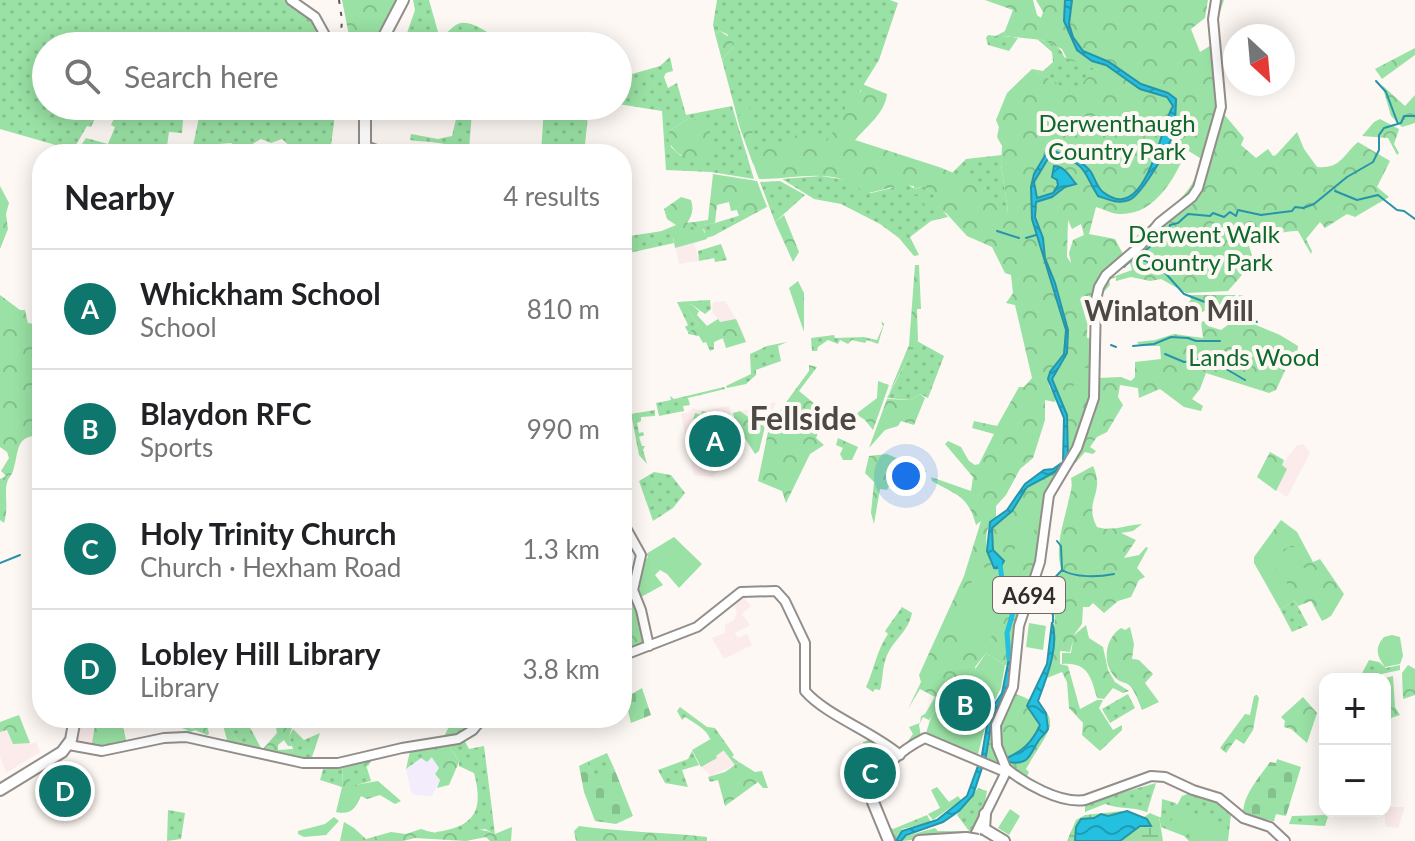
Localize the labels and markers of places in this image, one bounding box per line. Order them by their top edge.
pin: A [689,411,741,471]
pin: B [939,675,991,735]
pin: C [844,743,896,803]
pin: D [39,761,91,821]

